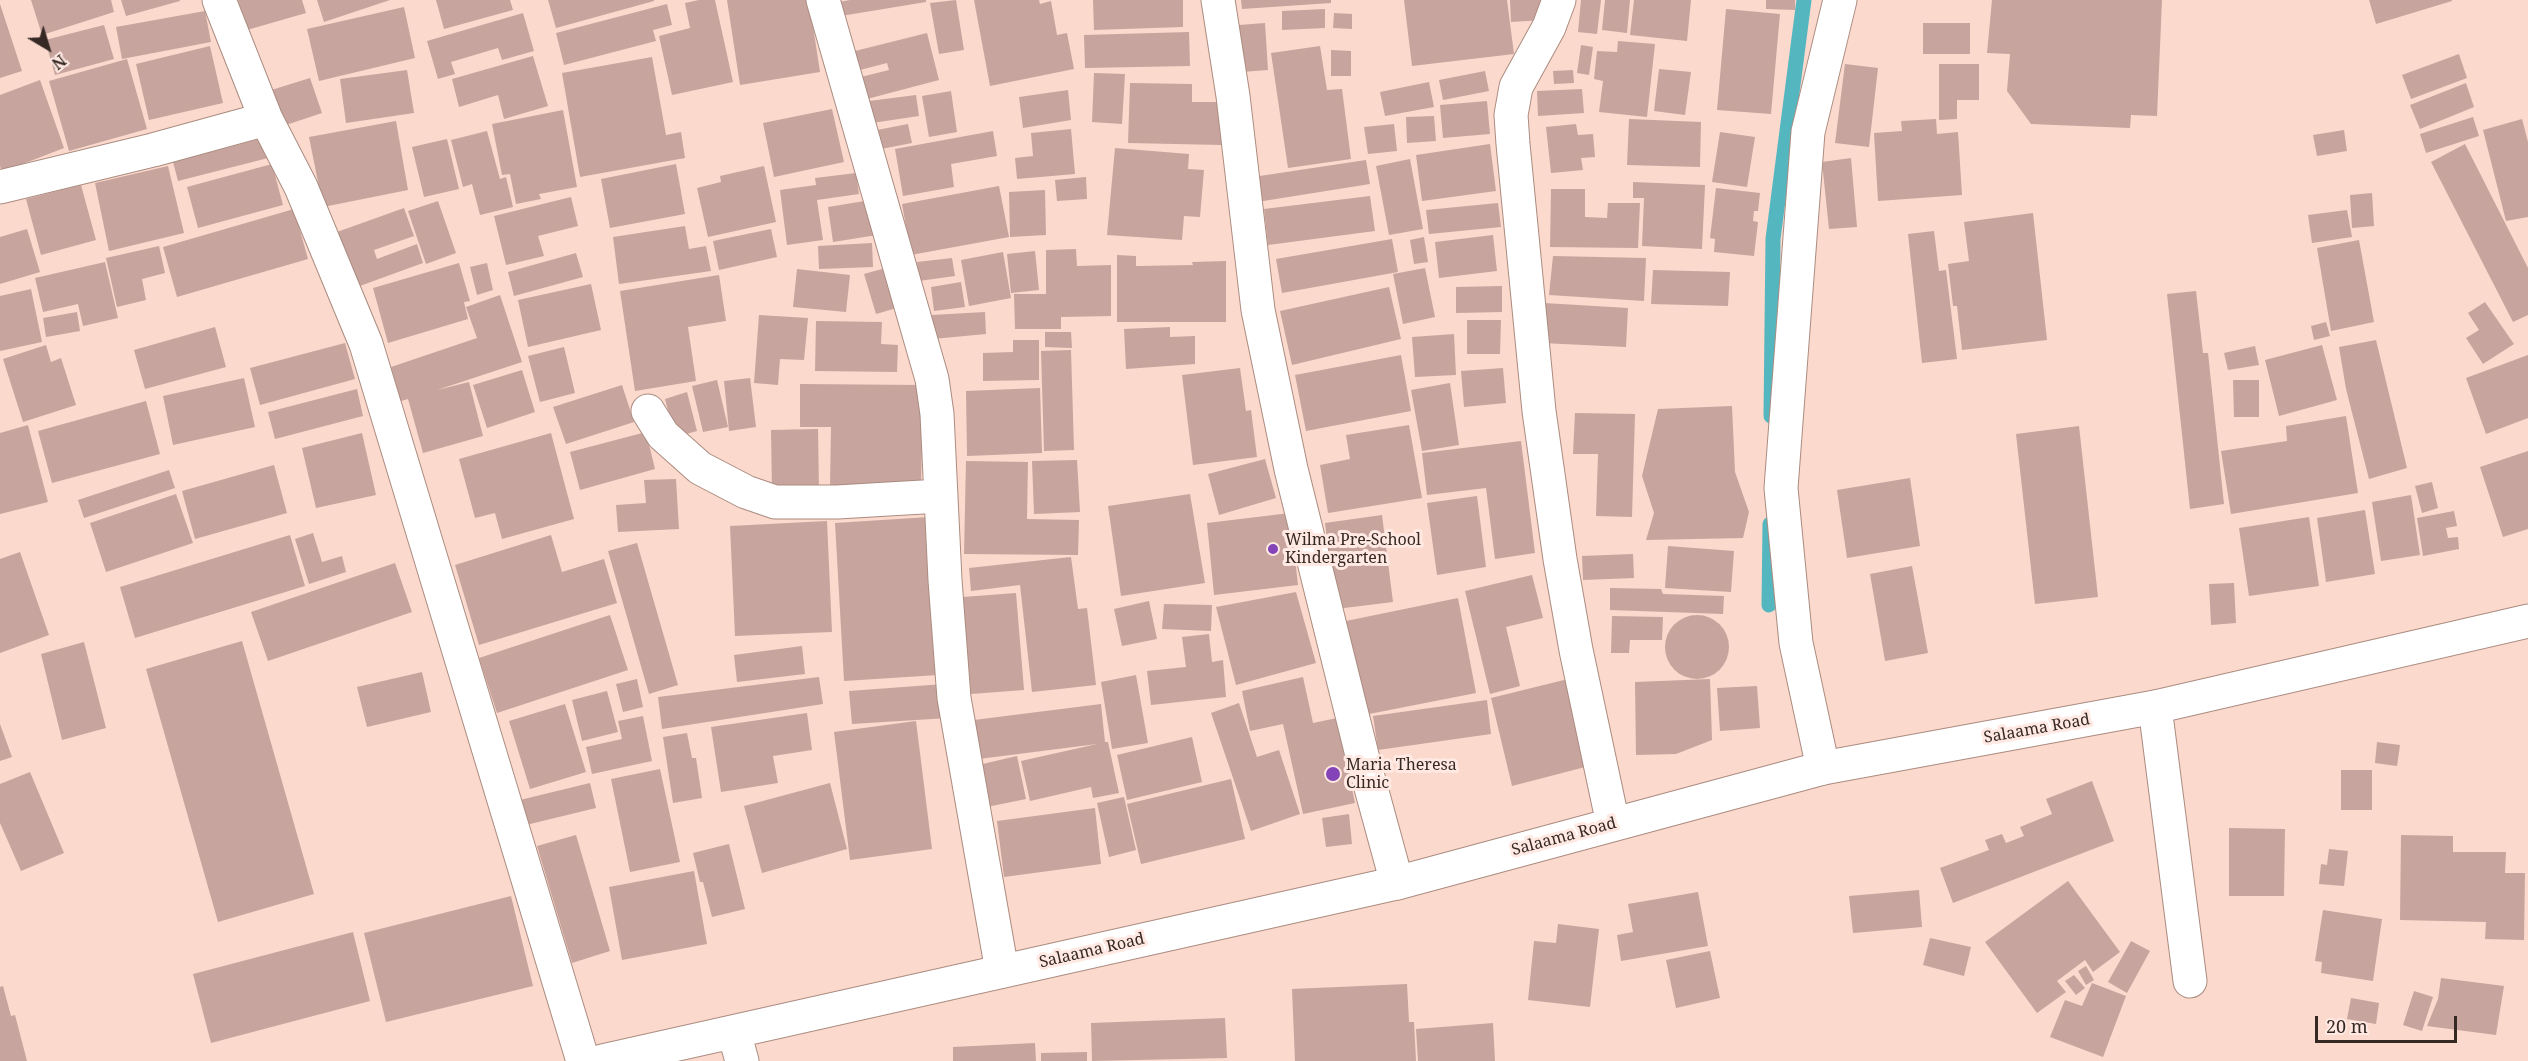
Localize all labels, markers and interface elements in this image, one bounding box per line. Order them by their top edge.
north arrow [18,18,78,78]
text: N [47,50,71,75]
place label: Wilma Pre-School Kindergarten [1285,530,1421,568]
marker: Wilma Pre-School Kindergarten [1266,542,1280,556]
street label: Salaama Road [1982,710,2092,748]
place label: Maria Theresa Clinic [1346,755,1457,793]
marker: Maria Theresa Clinic [1324,765,1342,783]
street label: Salaama Road [1510,814,1618,860]
street label: Salaama Road [1037,930,1147,972]
scale bar [2318,1004,2460,1042]
text: 20 m [2326,1014,2368,1038]

